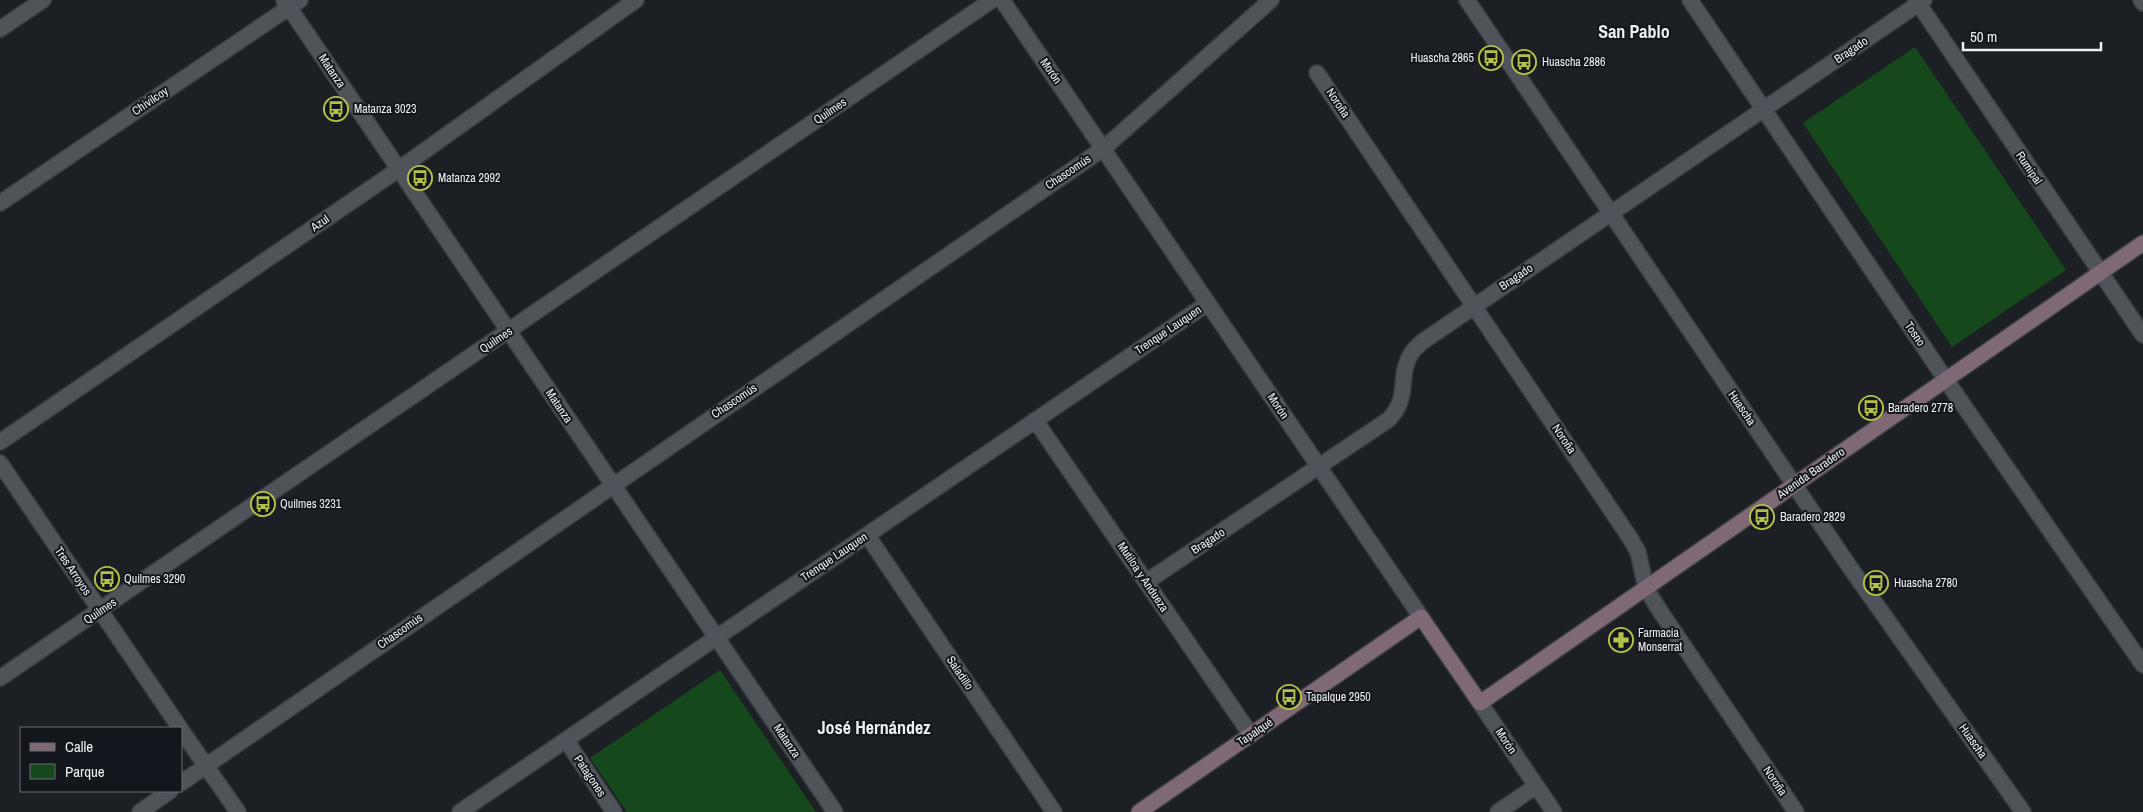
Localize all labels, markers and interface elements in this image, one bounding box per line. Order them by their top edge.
district label: San Pablo [1598,19,1670,44]
scale bar [1963,20,2100,52]
text: 50 m [1970,26,1997,47]
street label: Bragado [1831,33,1871,67]
bus stop icon: Huascha 2865 [1478,45,1504,71]
bus stop icon: Huascha 2886 [1511,49,1537,75]
place label: Huascha 2865 [1411,50,1475,66]
street label: Matanza [315,51,349,92]
place label: Huascha 2886 [1542,54,1605,70]
street label: Morón [1036,55,1066,87]
street label: Chivilcoy [129,83,171,119]
street label: Noroña [1322,85,1354,121]
street label: Quilmes [810,94,850,128]
bus stop icon: Matanza 3023 [323,96,349,122]
place label: Matanza 3023 [354,101,416,117]
street label: Rumipal [2012,148,2046,188]
street label: Chascomús [1042,151,1094,193]
bus stop icon: Matanza 2992 [407,165,433,191]
place label: Matanza 2992 [438,170,500,186]
street label: Azul [307,211,332,236]
street label: Bragado [1496,260,1536,294]
street label: Trenque Lauquen [1131,302,1205,358]
street label: Tosno [1901,319,1929,349]
street label: Quilmes [476,323,516,357]
street label: Chascomús [708,380,760,422]
street label: Matanza [542,386,576,427]
street label: Huascha [1725,387,1760,429]
street label: Morón [1264,390,1292,422]
bus stop icon: Baradero 2778 [1858,395,1884,421]
place label: Baradero 2778 [1888,400,1953,416]
street label: Noroña [1548,421,1580,457]
street label: Avenida Baradero [1773,444,1848,503]
bus stop icon: Quilmes 3231 [250,491,276,517]
place label: Quilmes 3231 [280,496,342,512]
bus stop icon: Baradero 2829 [1749,504,1775,530]
place label: Baradero 2829 [1780,509,1845,525]
street label: Bragado [1188,524,1228,558]
street label: Trenque Lauquen [797,529,871,585]
street label: Mutiloa y Andueza [1114,539,1173,615]
street label: Tres Arroyos [51,544,95,599]
bus stop icon: Quilmes 3290 [94,566,120,592]
bus stop icon: Huascha 2780 [1863,570,1889,596]
place label: Quilmes 3290 [124,571,185,587]
place label: Huascha 2780 [1894,575,1957,591]
street label: Quilmes [80,594,120,628]
street label: Chascomús [374,610,426,652]
place label: Farmacia Monserrat [1638,625,1683,655]
pharmacy icon: Farmacia Monserrat [1608,627,1634,653]
street label: Saladillo [943,653,977,693]
bus stop icon: Tapalque 2950 [1276,684,1302,710]
place label: Tapalque 2950 [1306,689,1371,705]
street label: Tapalqué [1234,714,1276,750]
district label: José Hernández [817,715,931,740]
street label: Matanza [770,721,804,762]
street label: Huascha [1955,721,1991,762]
street label: Morón [1492,725,1520,757]
legend [20,727,182,792]
text: Calle [65,736,93,757]
street label: Patagones [570,752,610,800]
text: Parque [65,761,105,782]
street label: Noroña [1759,763,1791,799]

